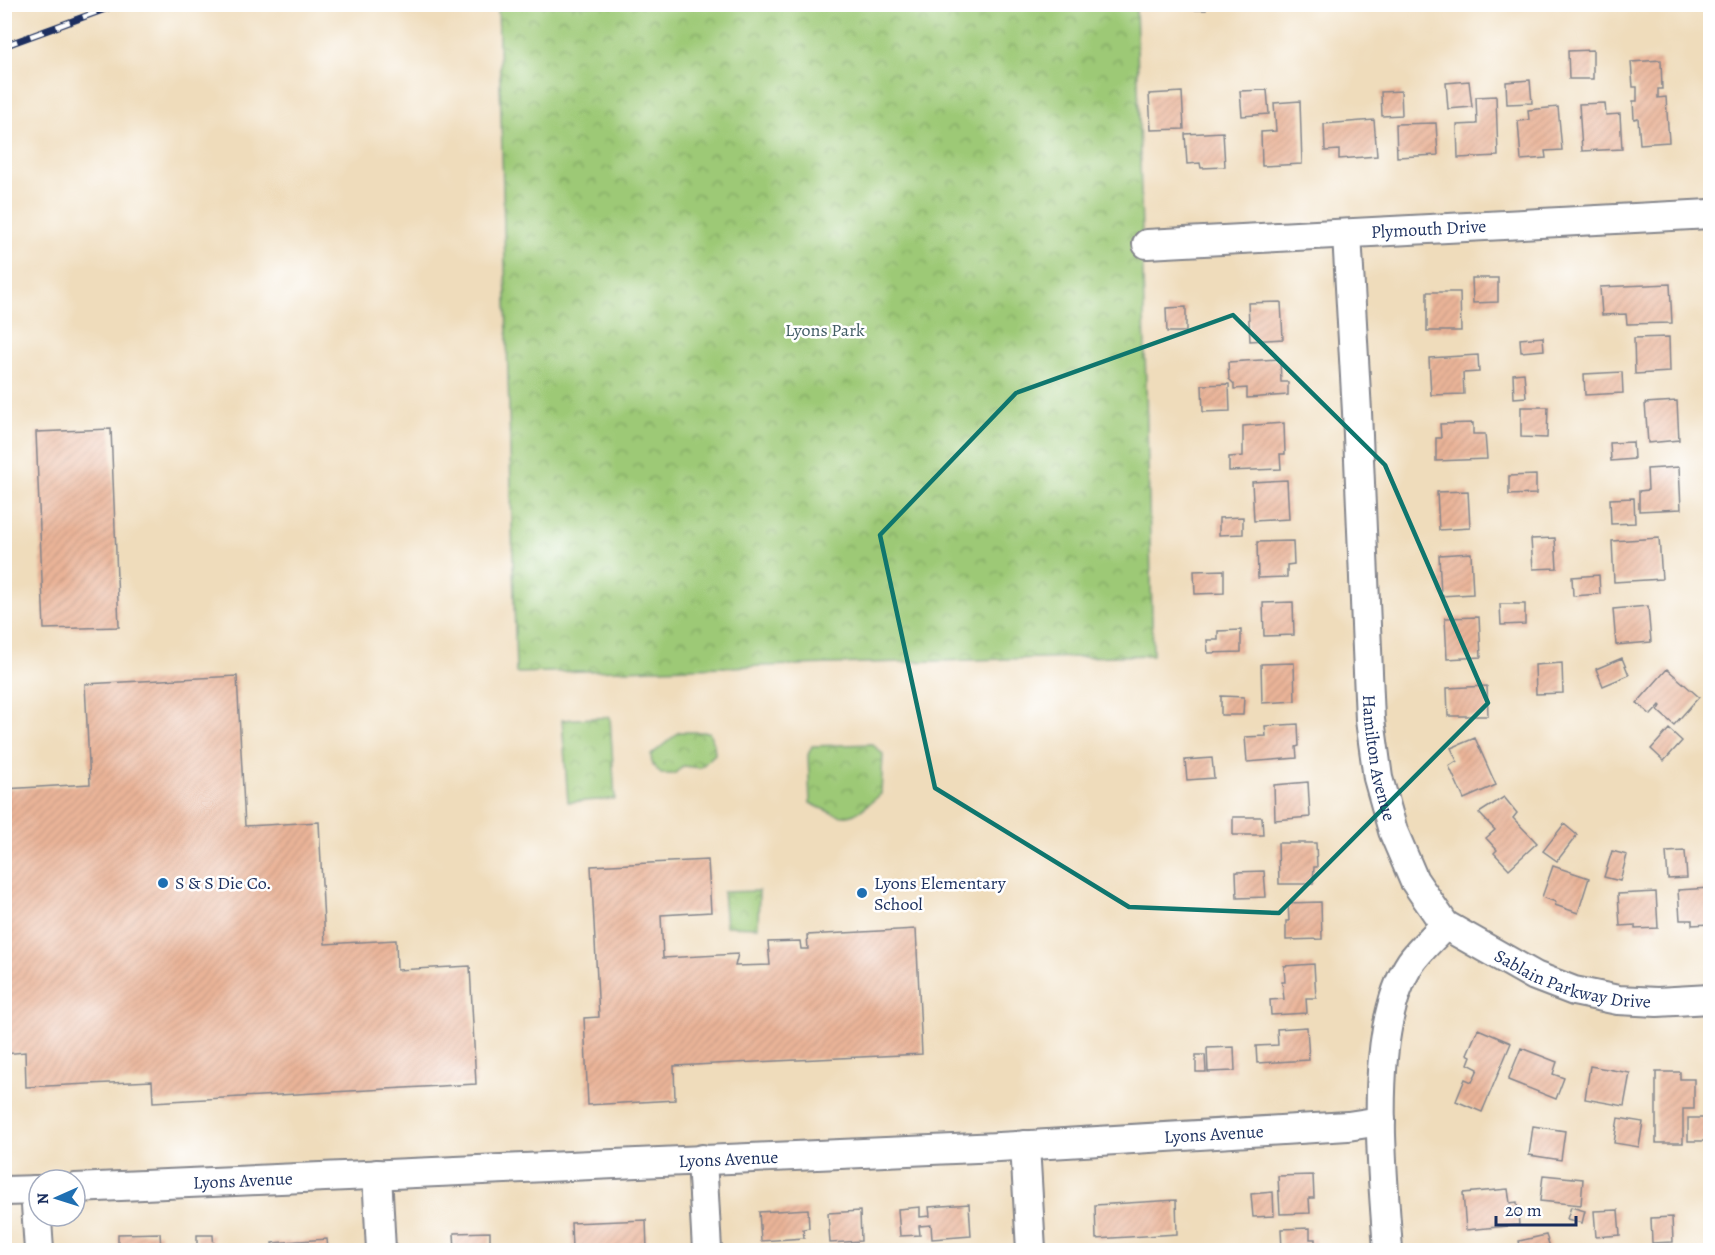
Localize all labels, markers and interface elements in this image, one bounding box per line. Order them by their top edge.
street label: Plymouth Drive [1370,214,1487,244]
park label: Lyons Park [785,318,865,342]
street label: Hamilton Avenue [1357,694,1402,824]
place label: S & S Die Co. [175,871,271,895]
place label: Lyons Elementary School [874,871,1007,916]
marker: S & S Die Co. [156,876,170,890]
marker: Lyons Elementary School [855,886,869,900]
street label: Sablain Parkway Drive [1490,943,1651,1014]
street label: Lyons Avenue [1163,1119,1264,1149]
street label: Lyons Avenue [678,1145,779,1173]
street label: Lyons Avenue [192,1166,293,1195]
north arrow [27,1168,87,1228]
scale bar [1496,1189,1576,1227]
text: N [32,1192,54,1205]
text: 20 m [1505,1198,1542,1222]

